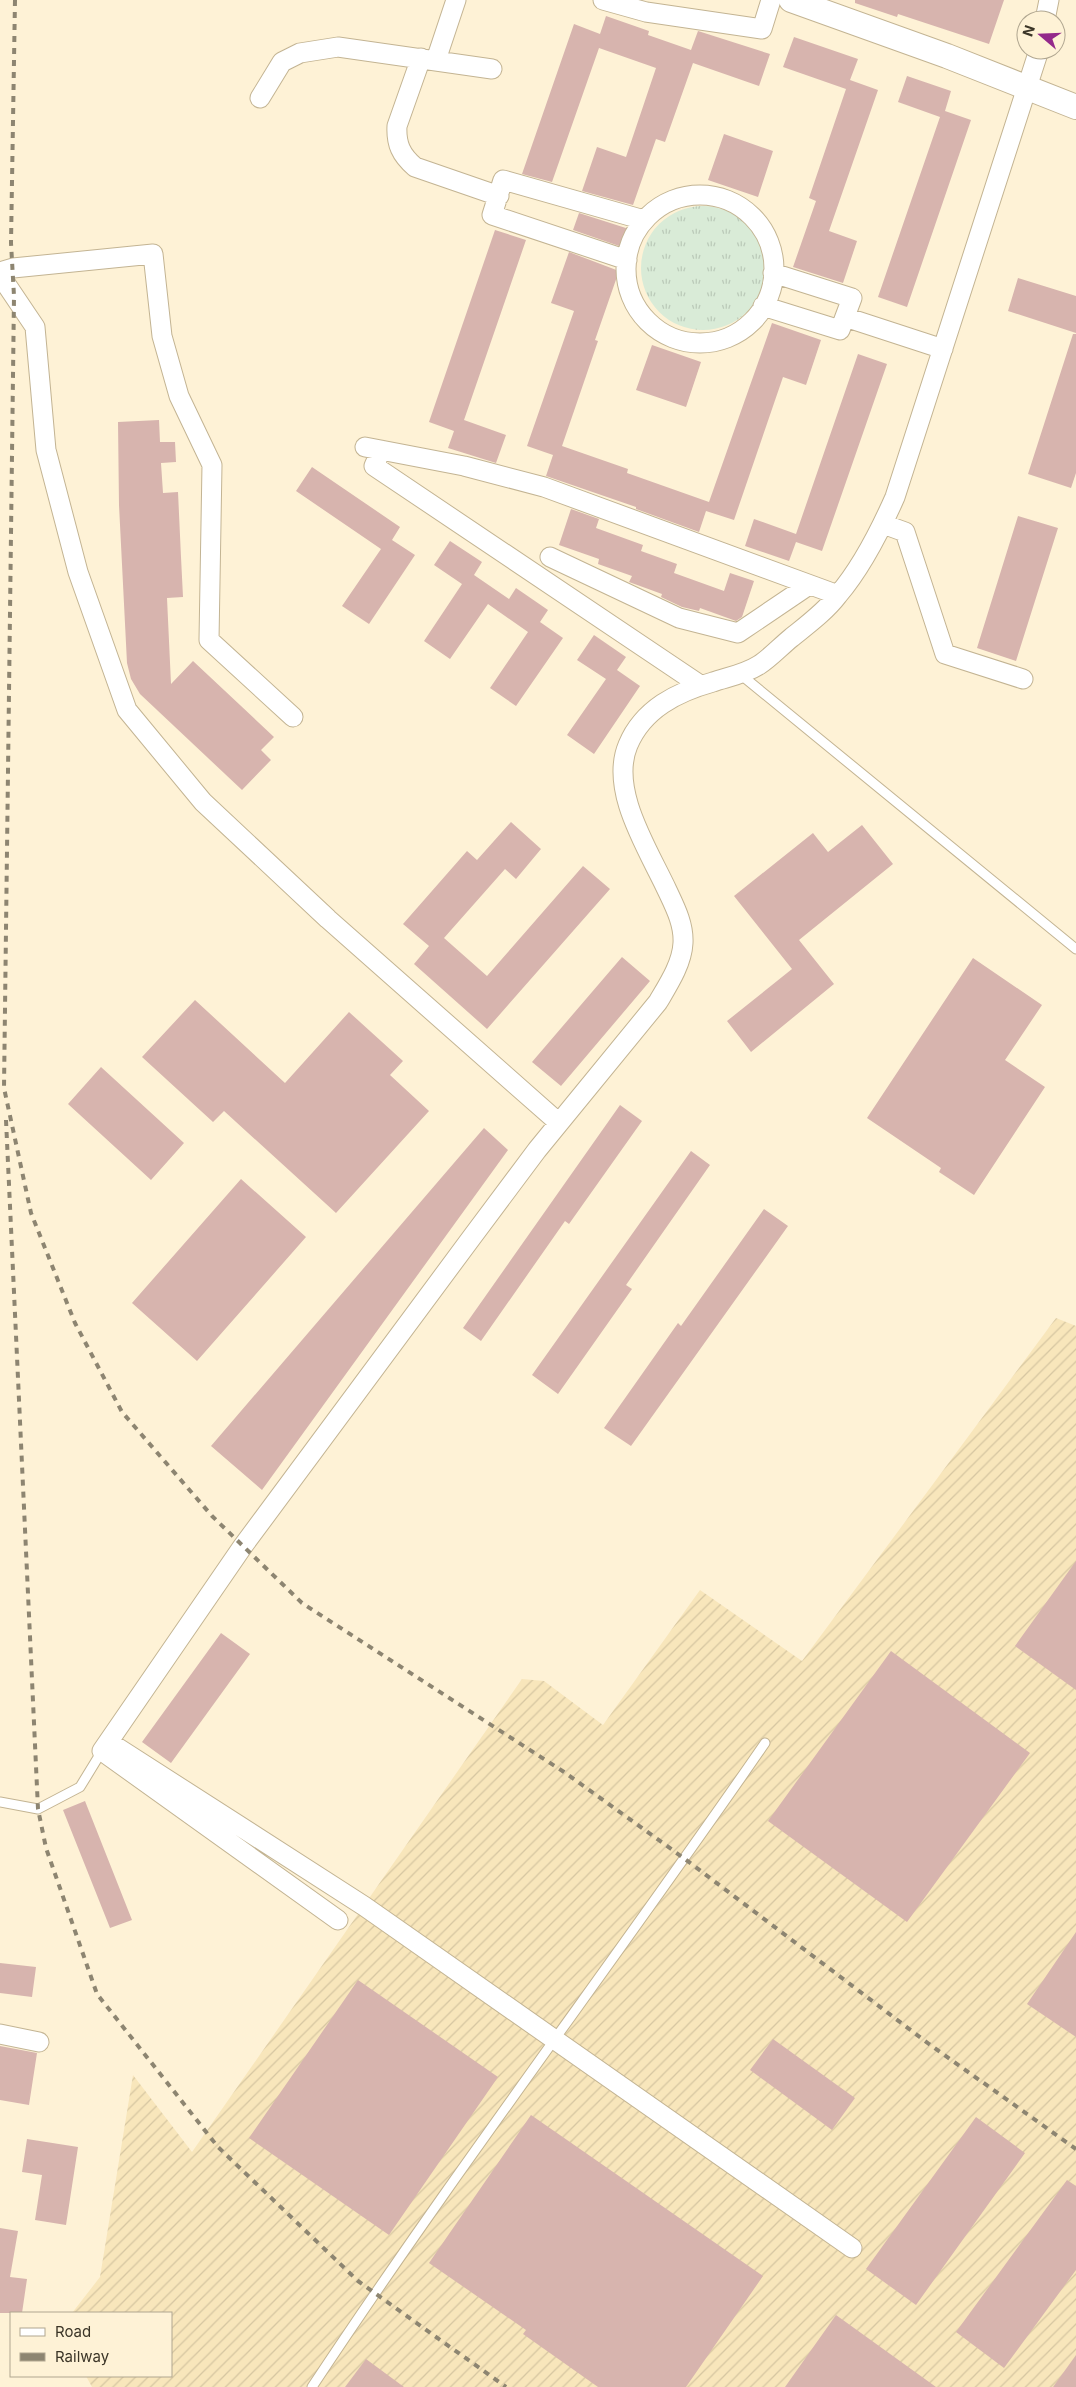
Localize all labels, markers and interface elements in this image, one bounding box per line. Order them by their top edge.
north arrow [1016,10,1066,60]
text: N [1018,23,1038,38]
legend [10,2312,172,2377]
text: Road [55,2322,91,2341]
text: Railway [55,2347,110,2366]

